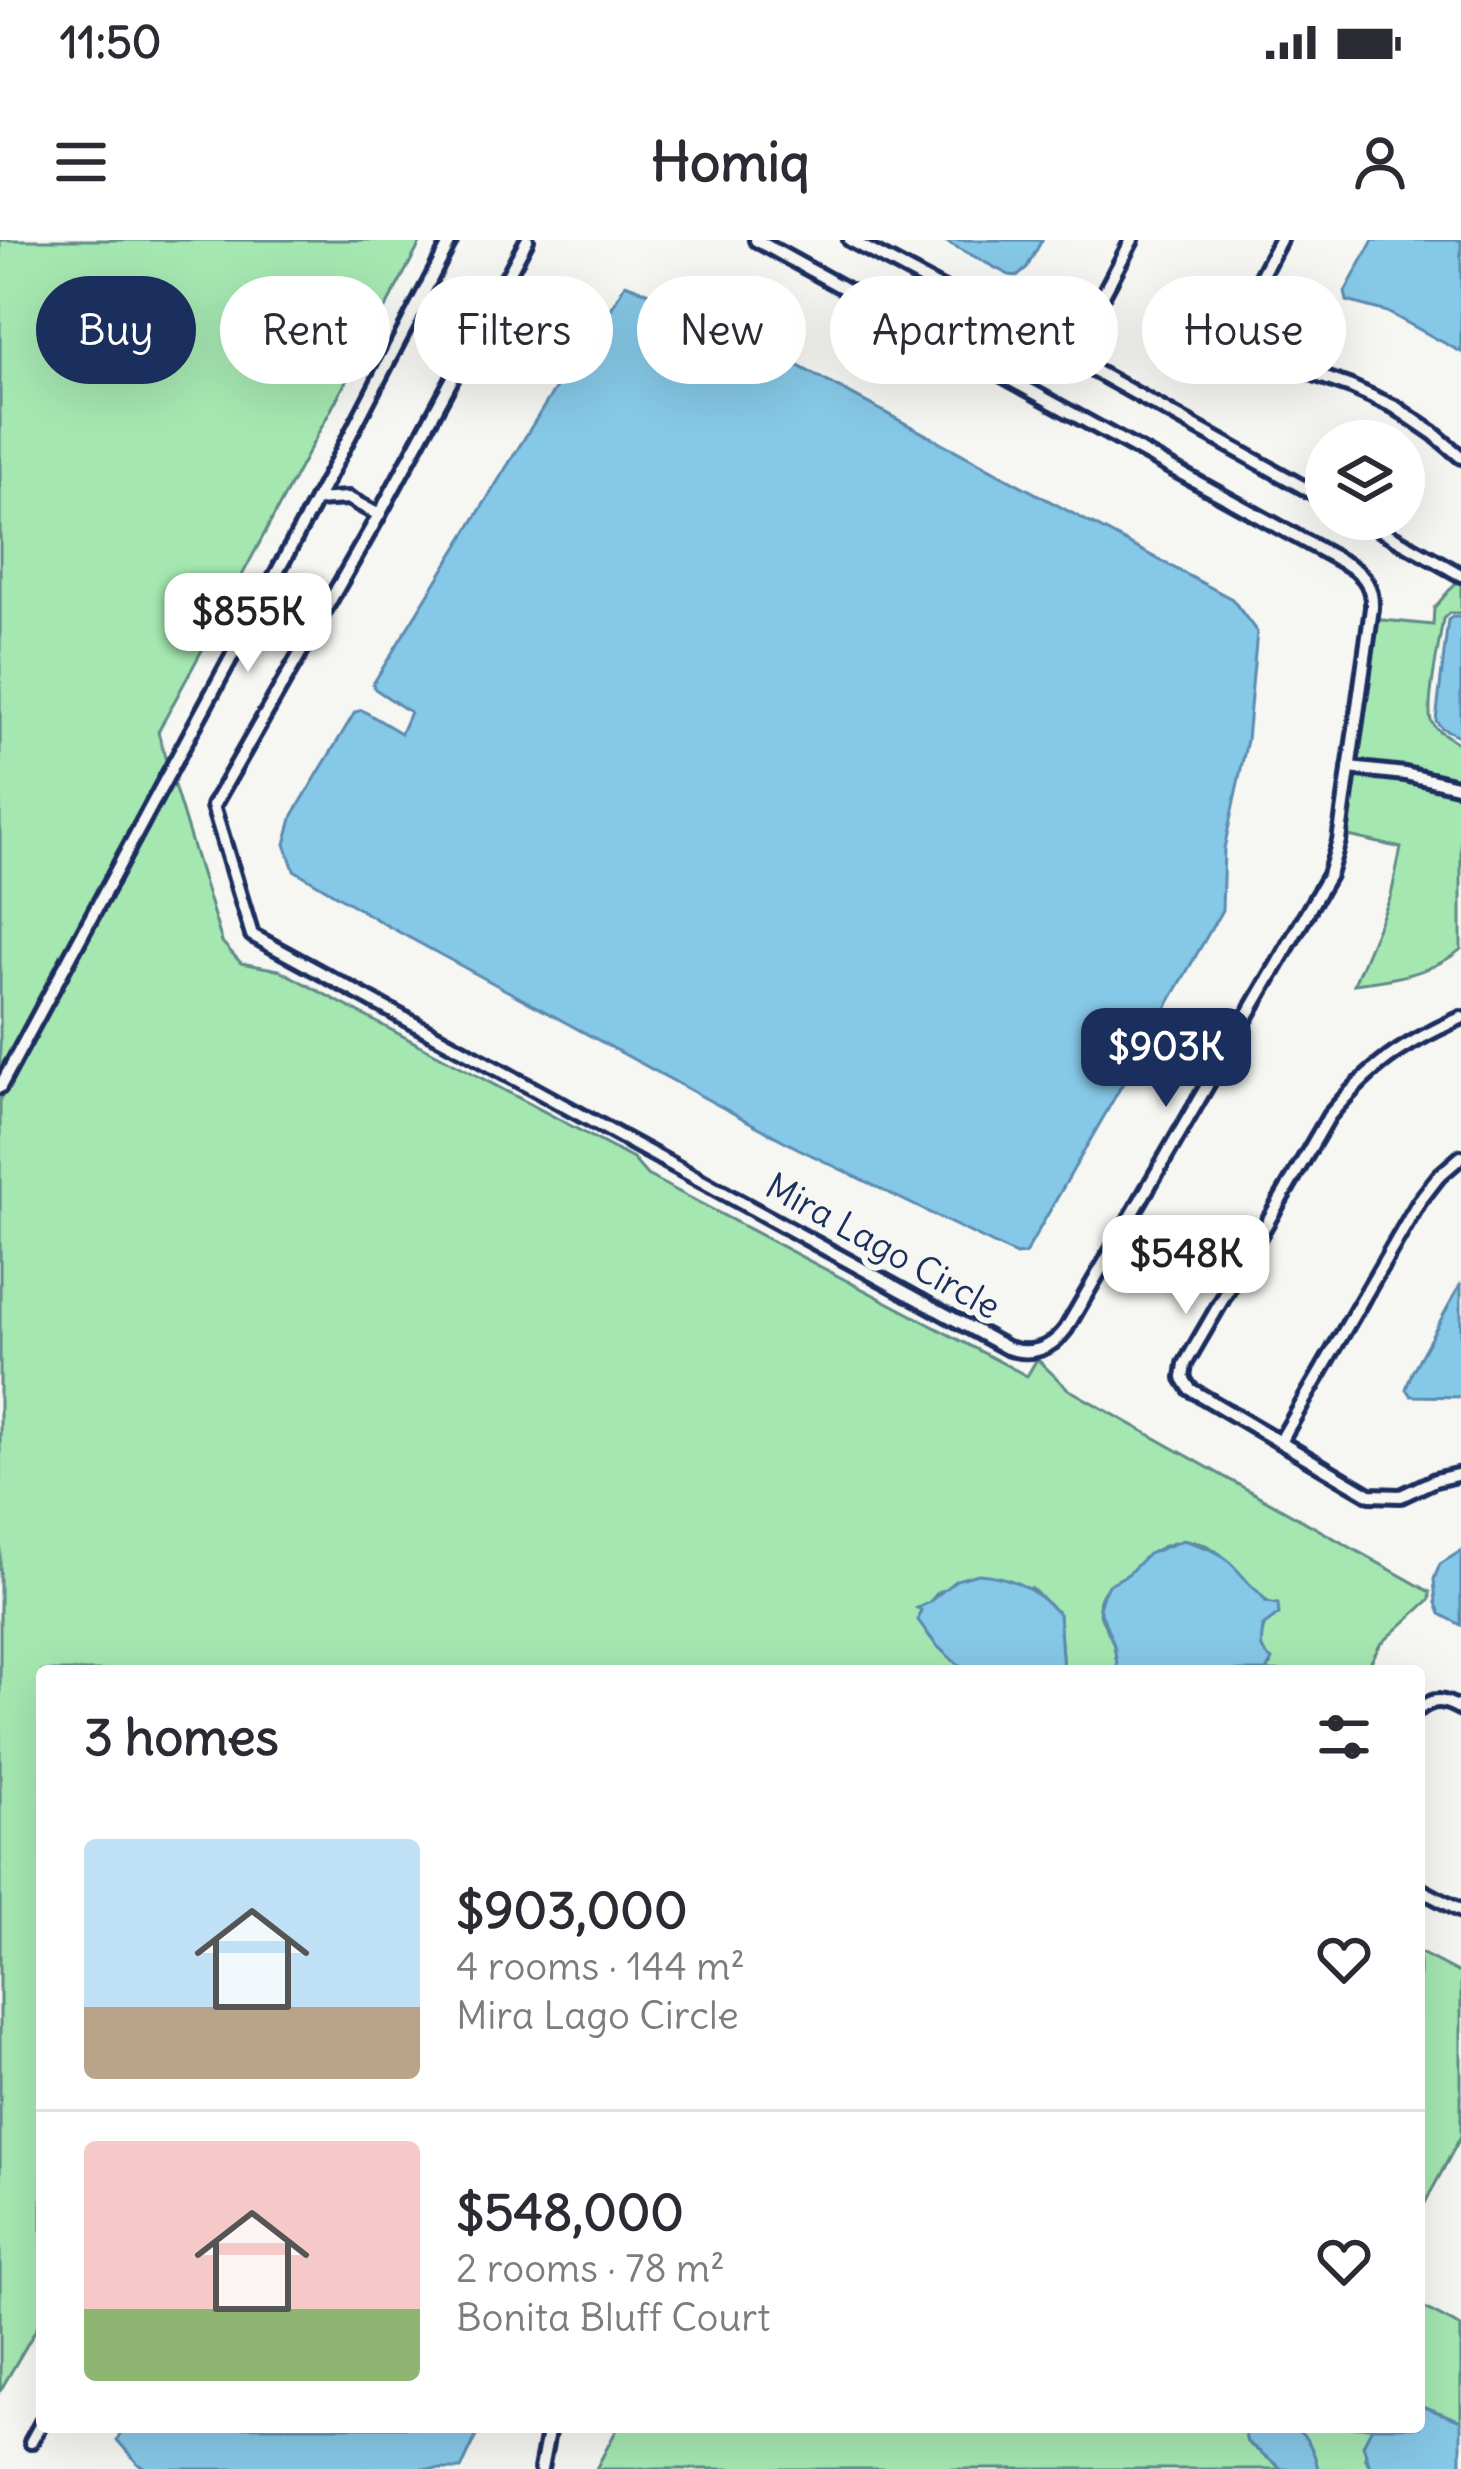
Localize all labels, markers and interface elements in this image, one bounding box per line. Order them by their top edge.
text: 11:50 [60,14,161,70]
text: Homiq [651,128,810,196]
icon: menu [48,129,114,195]
icon: person [1347,129,1413,195]
chip: Buy [36,276,196,384]
chip: Rent [220,276,390,384]
chip: Filters [414,276,613,384]
chip: New [637,276,806,384]
chip: Apartment [830,276,1118,384]
chip: House [1142,276,1346,384]
map controls [1305,420,1425,540]
button: layers [1305,420,1425,540]
pin: $855K [164,573,332,675]
text: $855K [191,587,305,636]
pin: $903K [1082,1008,1250,1110]
text: $903K [1108,1022,1224,1071]
street label: Mira Lago Circle [758,1163,1008,1329]
pin: $548K [1102,1215,1270,1317]
text: $548K [1129,1229,1243,1278]
icon: filters [1311,1704,1377,1770]
text: 3 homes [84,1705,279,1769]
text: $903,000 [456,1878,688,1942]
icon: home [180,1887,324,2031]
icon: heart [1311,1926,1377,1992]
text: 4 rooms · 144 m² [456,1942,745,1991]
text: Mira Lago Circle [456,1991,739,2040]
text: $548,000 [456,2180,684,2244]
icon: home [180,2189,324,2333]
icon: heart [1311,2228,1377,2294]
text: 2 rooms · 78 m² [456,2244,725,2293]
text: Bonita Bluff Court [456,2293,770,2342]

